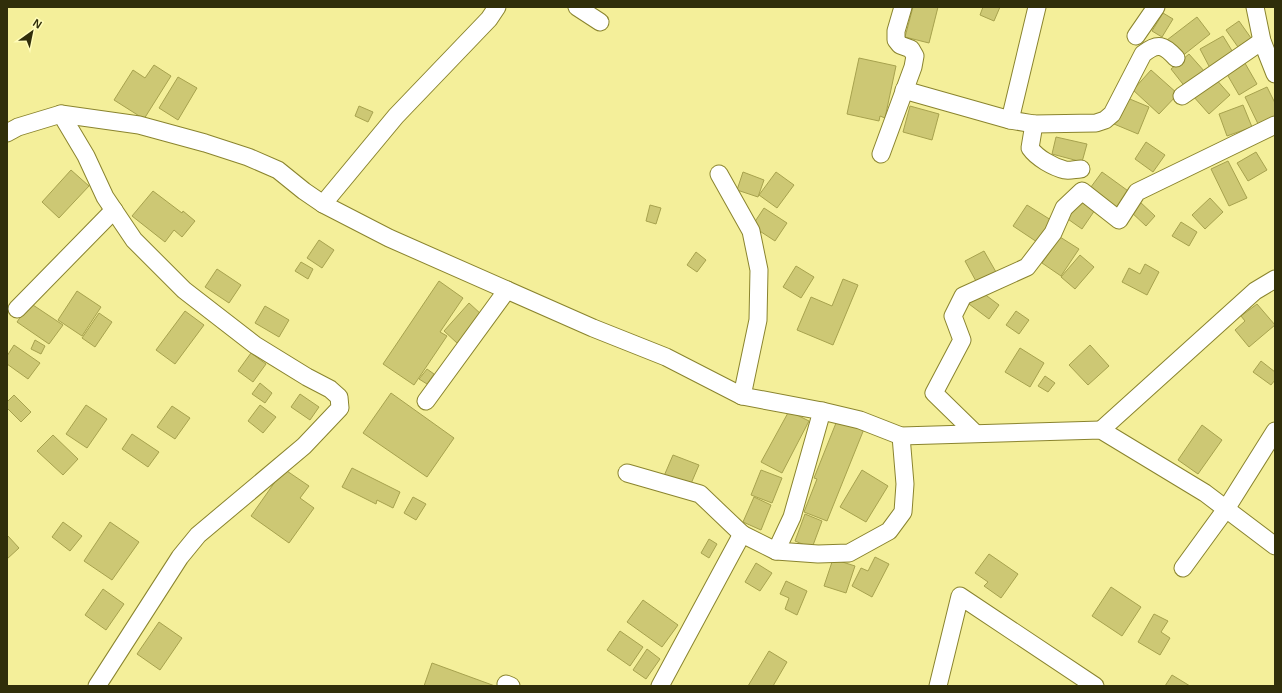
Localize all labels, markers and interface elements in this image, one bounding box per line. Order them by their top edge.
north arrow [12,12,52,52]
text: N [31,16,44,31]

